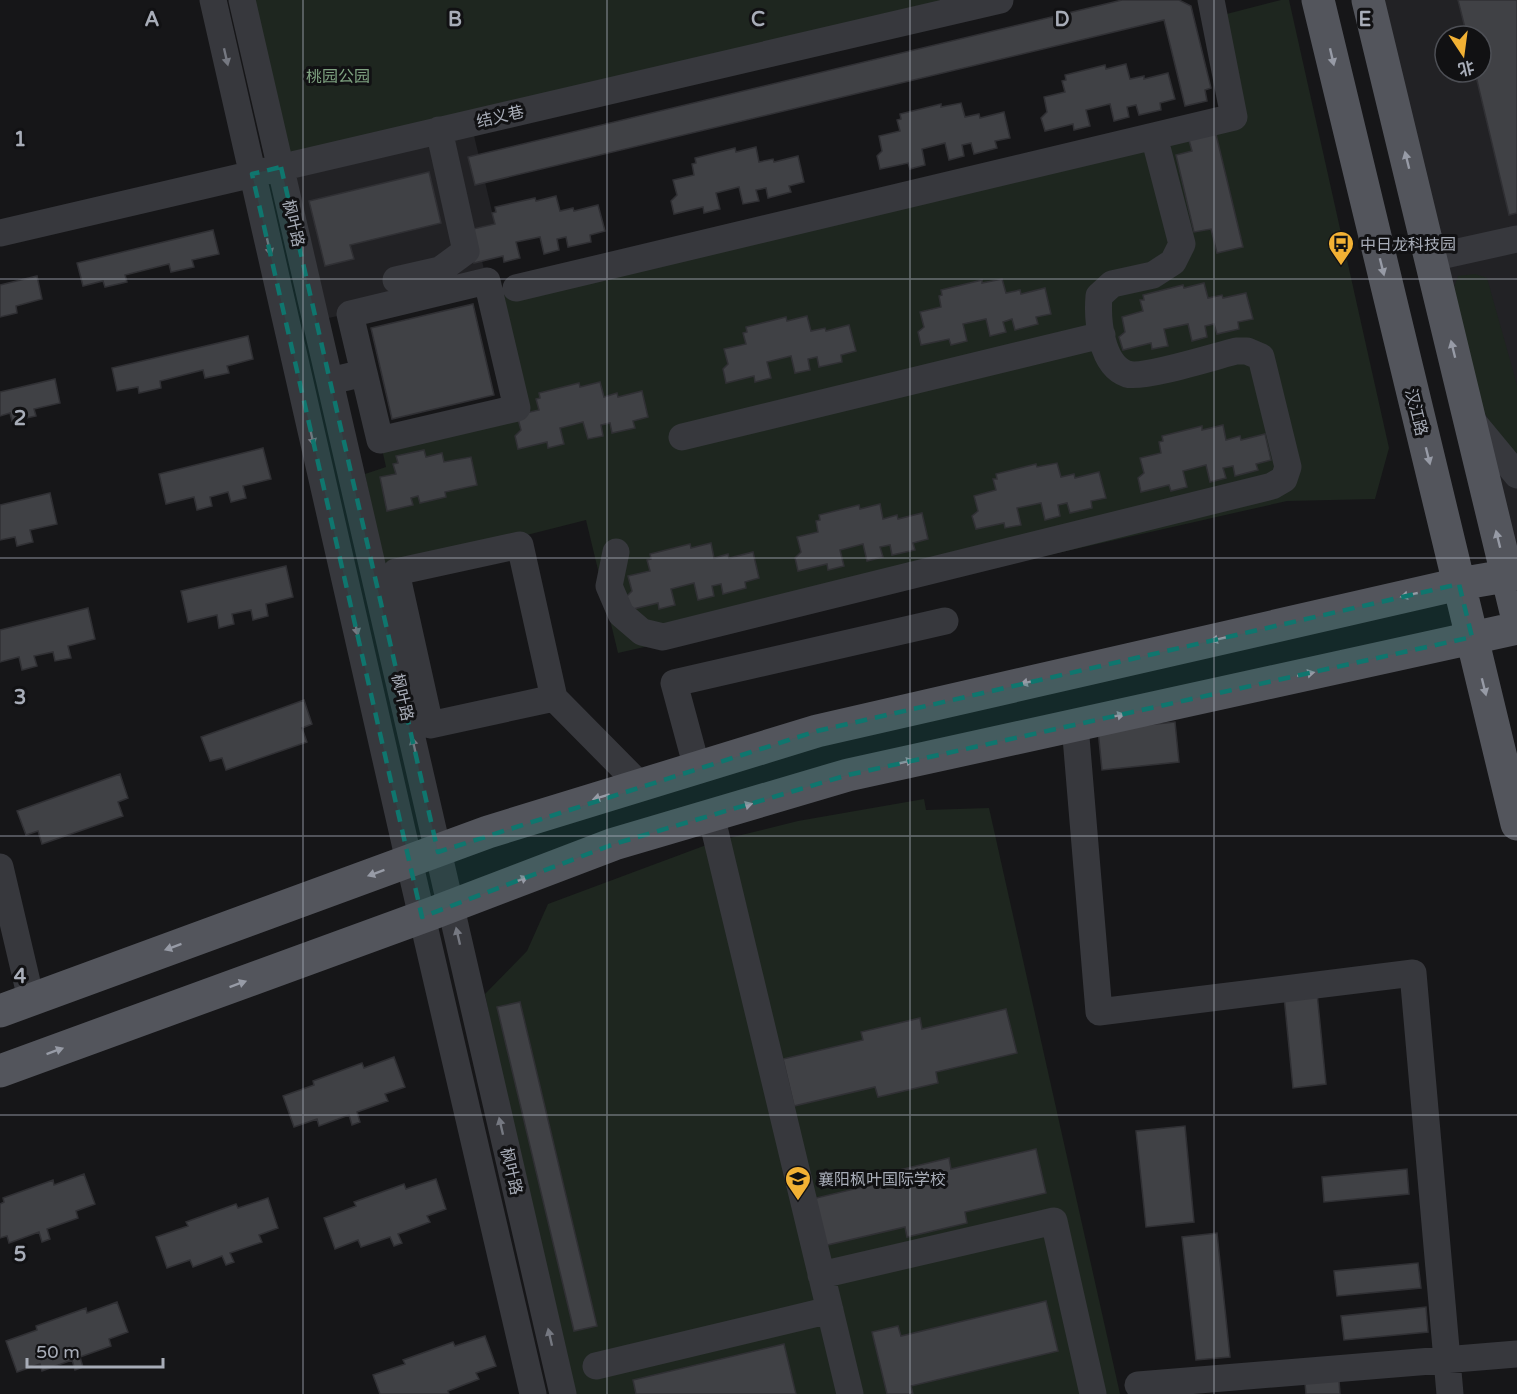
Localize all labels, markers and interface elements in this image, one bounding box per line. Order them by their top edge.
text: A [145,8,160,32]
text: B [448,8,462,32]
text: C [751,8,765,32]
text: D [1054,8,1070,32]
text: E [1359,8,1372,32]
north arrow [1433,24,1493,84]
one-way arrow [221,48,231,66]
one-way arrow [1327,48,1337,66]
text: 北 [1456,56,1476,79]
park label: 桃园公园 [306,67,370,87]
street label: 结义巷 [475,102,526,132]
text: 1 [14,128,26,152]
one-way arrow [1401,150,1411,169]
street label: 枫叶路 [278,198,308,249]
bus stop icon: 中日龙科技园 [1326,229,1356,267]
place label: 中日龙科技园 [1360,235,1456,255]
one-way arrow [265,238,274,257]
one-way arrow [1378,258,1388,276]
one-way arrow [1447,340,1457,358]
street label: 汉江路 [1401,387,1432,438]
text: 2 [14,407,26,431]
one-way arrow [308,428,318,447]
one-way arrow [1423,447,1433,466]
one-way arrow [1493,529,1503,548]
one-way arrow [1400,591,1418,601]
one-way arrow [351,618,361,637]
one-way arrow [1210,634,1228,644]
one-way arrow [1297,668,1316,678]
street label: 枫叶路 [387,672,417,723]
one-way arrow [1020,678,1038,688]
one-way arrow [1479,678,1489,696]
text: 3 [14,686,26,710]
one-way arrow [1107,711,1126,720]
one-way arrow [409,737,418,756]
one-way arrow [896,757,914,767]
one-way arrow [592,793,610,803]
one-way arrow [735,800,753,810]
one-way arrow [367,868,385,878]
one-way arrow [511,875,529,885]
one-way arrow [452,927,462,946]
one-way arrow [164,943,182,953]
text: 4 [14,965,27,989]
one-way arrow [229,979,247,988]
one-way arrow [46,1045,64,1055]
one-way arrow [496,1117,506,1136]
street label: 枫叶路 [496,1146,526,1197]
school or university icon: 襄阳枫叶国际学校 [783,1164,813,1202]
place label: 襄阳枫叶国际学校 [818,1170,946,1190]
text: 5 [14,1243,26,1267]
one-way arrow [544,1328,554,1346]
scale bar [27,1331,164,1369]
text: 50 m [36,1341,80,1363]

